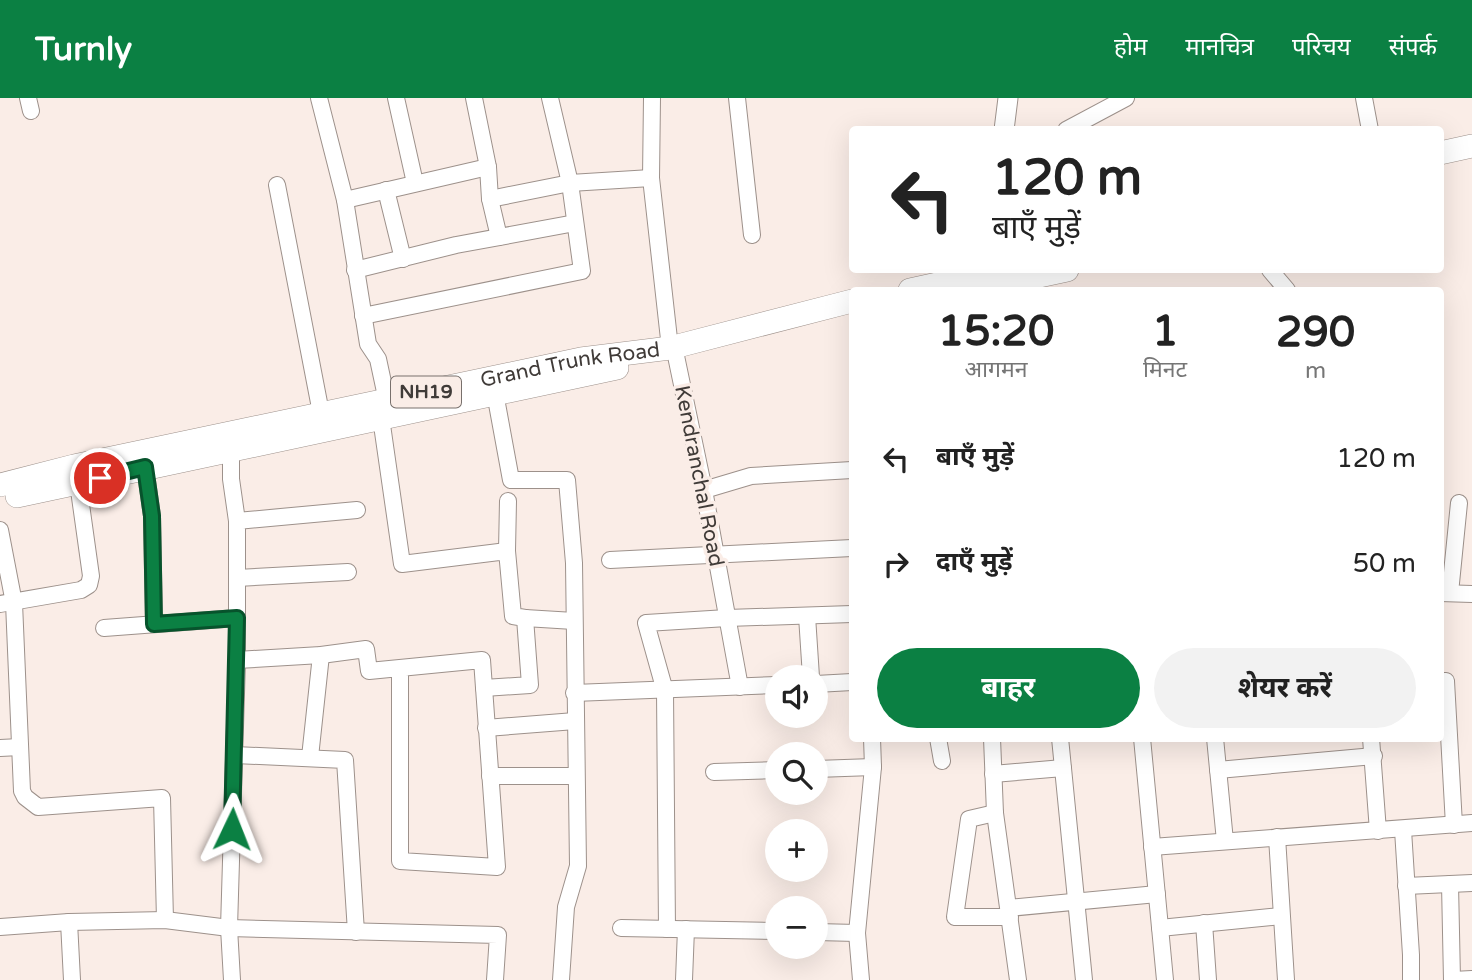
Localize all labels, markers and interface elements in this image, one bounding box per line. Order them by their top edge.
text: Turnly [35,30,132,69]
text: होम [1114,33,1147,62]
text: मानचित्र [1185,33,1254,62]
text: परिचय [1292,33,1351,62]
text: संपर्क [1389,33,1437,62]
text: 120 m [992,149,1142,208]
icon: left [877,154,968,245]
text: बाएँ मुड़ें [992,209,1081,247]
text: 15:20 [938,306,1054,357]
text: 1 [1152,306,1178,357]
text: 290 [1276,307,1355,358]
street label: Grand Trunk Road [478,337,661,392]
text: आगमन [965,356,1028,384]
text: मिनट [1143,356,1187,384]
text: m [1305,357,1326,385]
road number: NH19 [391,376,461,408]
street label: Kendranchal Road [669,383,729,569]
icon: left [877,440,915,478]
text: बाएँ मुड़ें [936,441,1014,472]
text: 120 m [1336,443,1416,474]
pin [70,448,130,508]
icon: arrive [81,459,119,497]
icon: right [877,545,915,583]
text: दाएँ मुड़ें [936,546,1013,577]
text: 50 m [1353,548,1416,579]
button: बाहर [877,648,1140,728]
button: शेयर करें [1154,648,1416,728]
map controls [765,665,828,959]
button: sound [765,665,828,728]
button: search [765,742,828,805]
position arrow [195,792,269,866]
button: + [765,819,828,882]
button: − [765,896,828,959]

